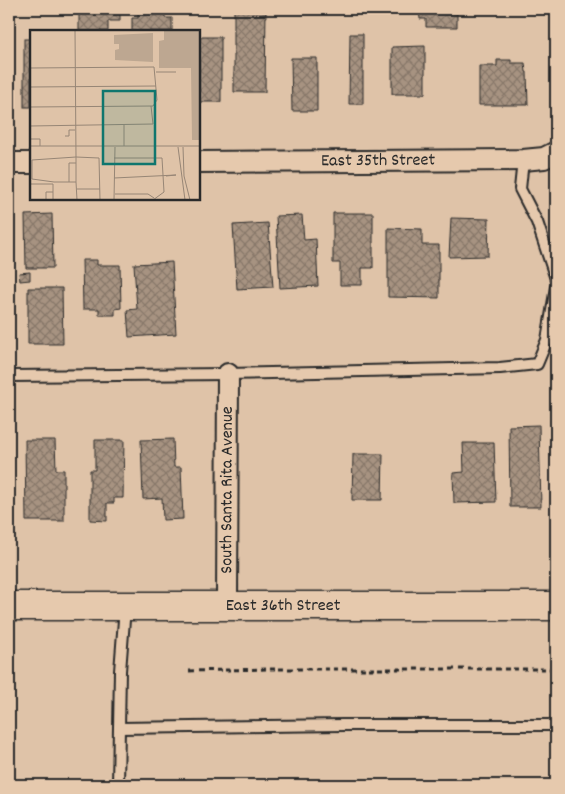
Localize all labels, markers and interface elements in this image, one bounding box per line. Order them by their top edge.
inset map [30,30,200,200]
street label: East 35th Street [321,148,436,174]
street label: South Santa Rita Avenue [215,406,240,574]
street label: East 36th Street [226,594,341,619]

